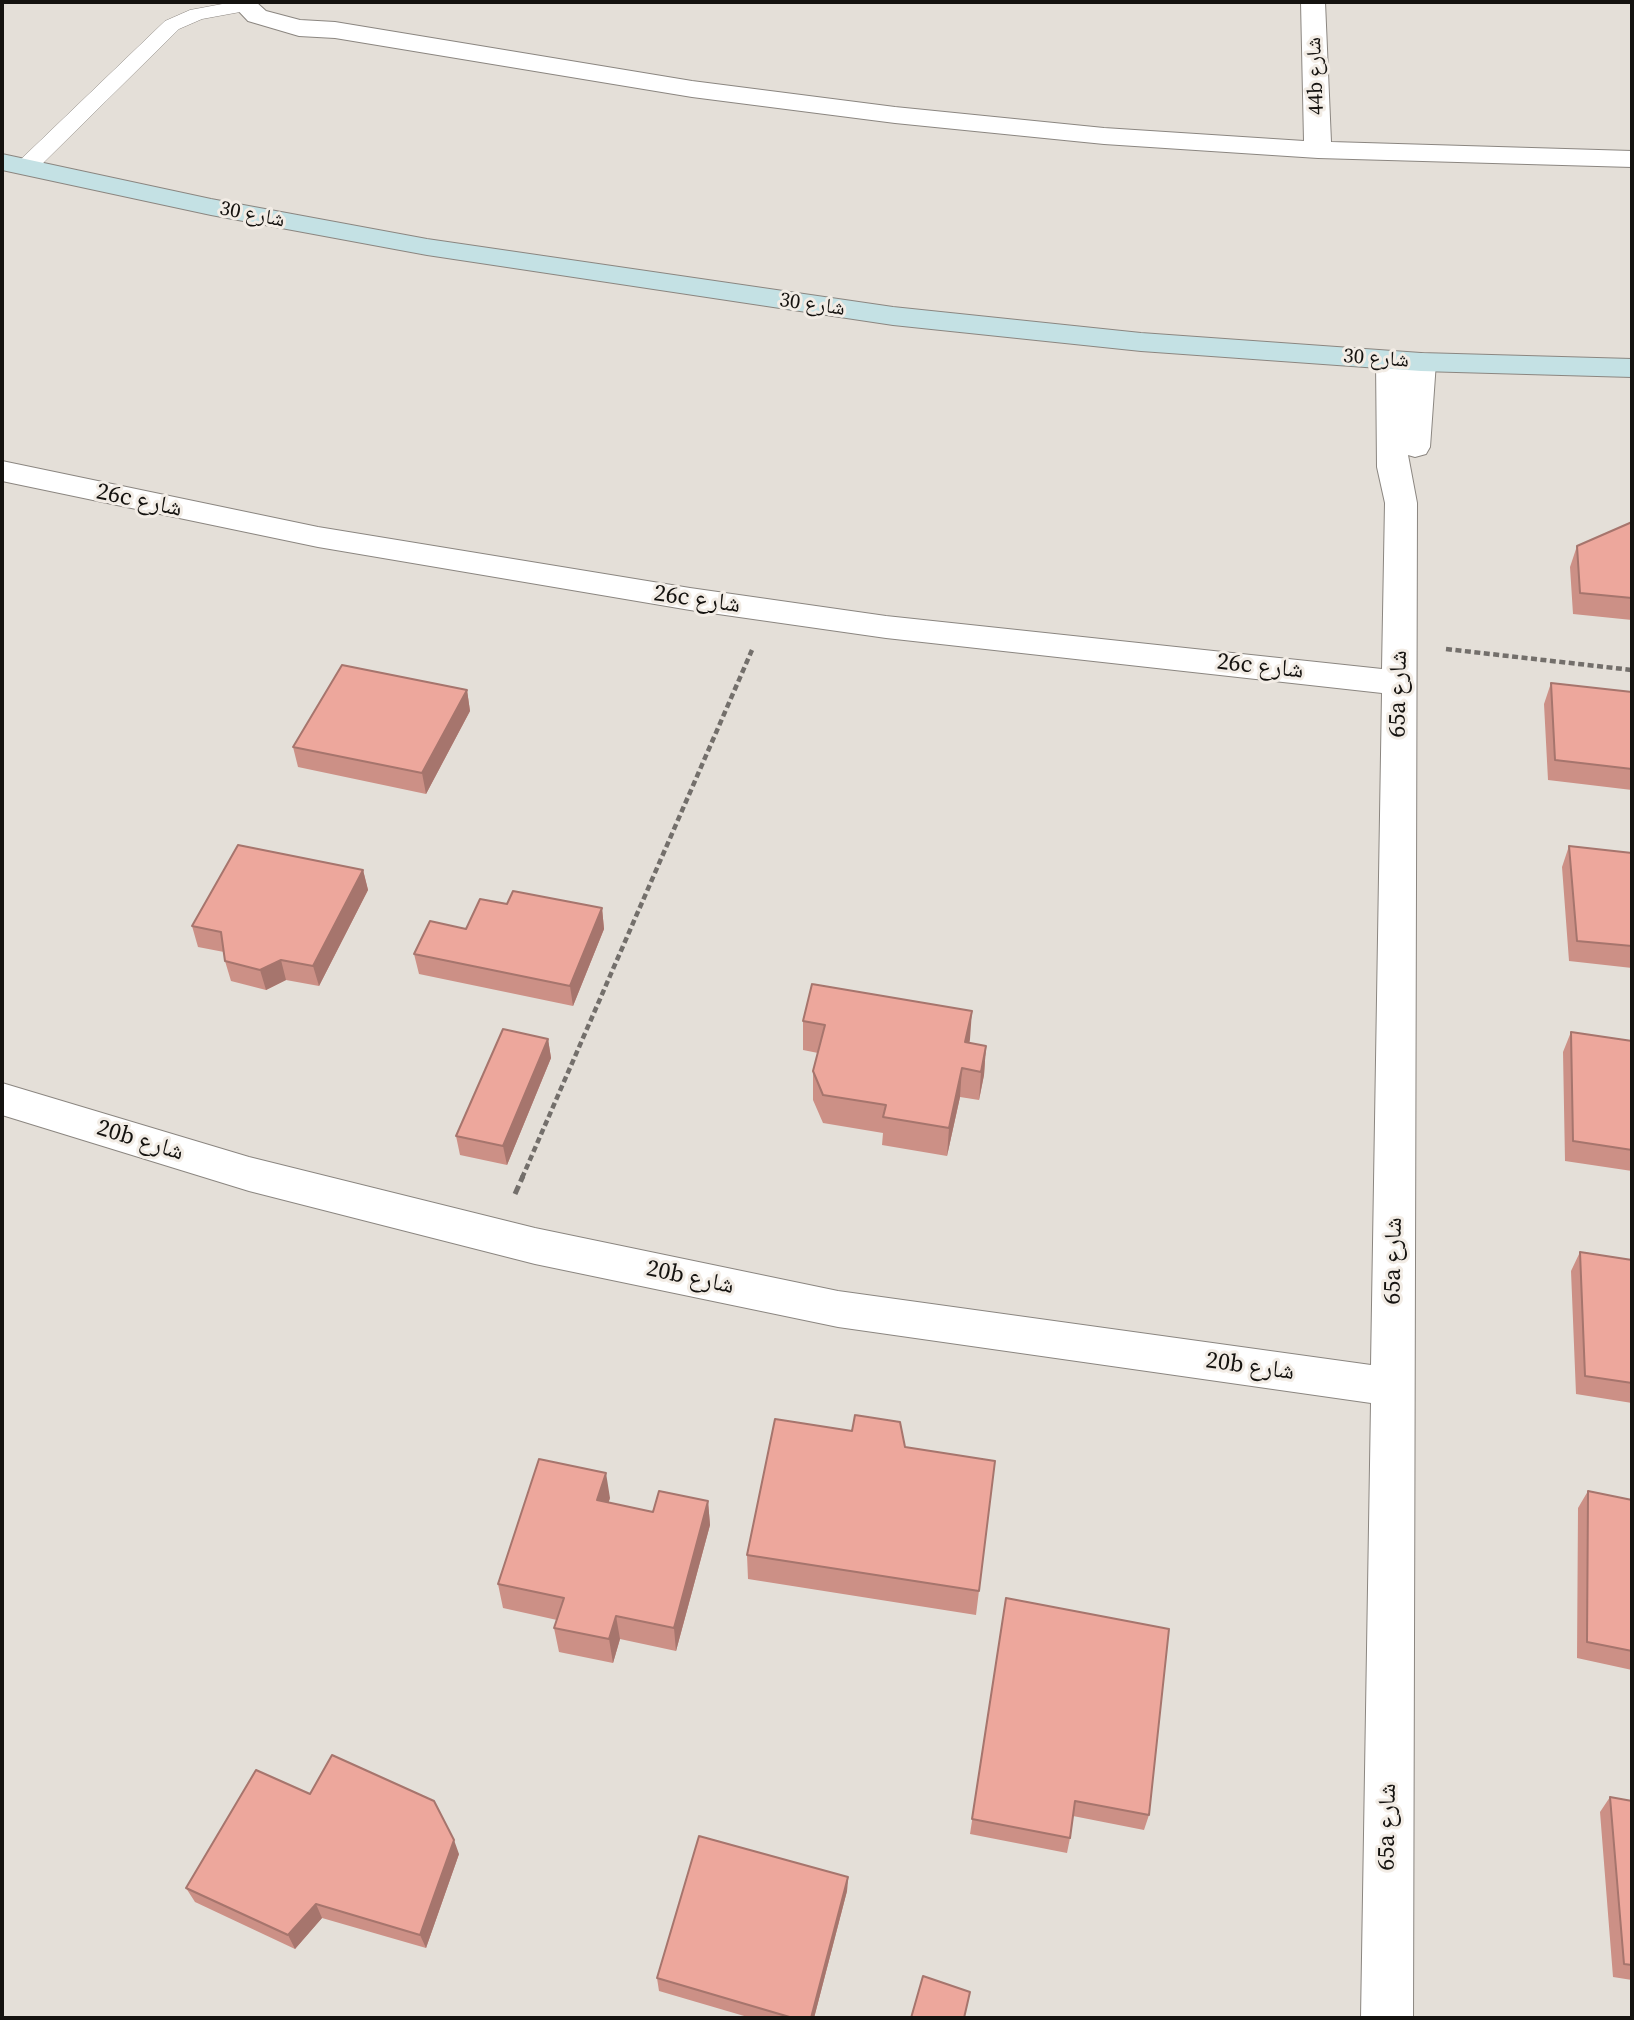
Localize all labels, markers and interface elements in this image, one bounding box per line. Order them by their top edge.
street label: 44b شارع [1302,37,1330,115]
street label: شارع 30 [217,196,287,234]
street label: شارع 30 [778,288,846,322]
street label: شارع 30 [1342,344,1410,374]
street label: 26c شارع [93,478,185,524]
street label: 26c شارع [652,580,742,620]
street label: 26c شارع [1215,648,1305,686]
street label: 65a شارع [1384,650,1414,738]
street label: 20b شارع [93,1114,187,1168]
street label: 65a شارع [1379,1217,1409,1305]
street label: 20b شارع [643,1255,737,1301]
street label: 20b شارع [1204,1347,1296,1387]
street label: 65a شارع [1373,1783,1403,1871]

